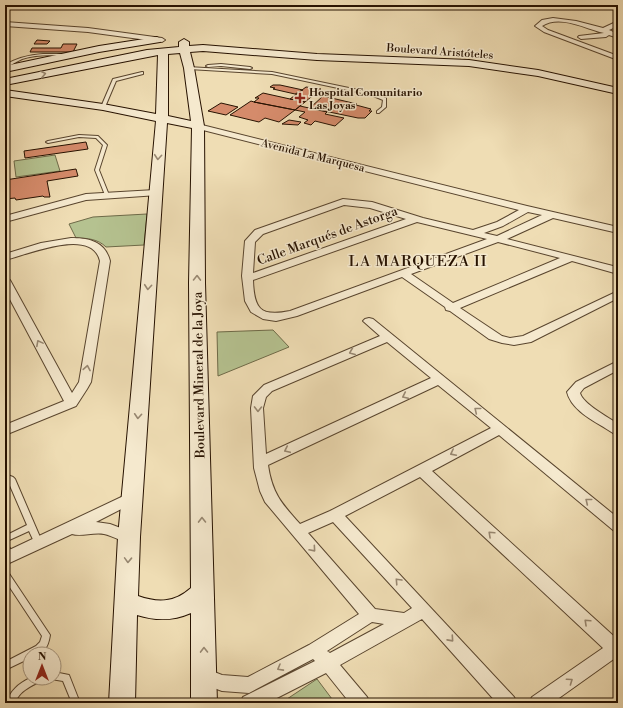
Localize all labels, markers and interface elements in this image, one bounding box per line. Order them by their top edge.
street label: Boulevard Aristóteles [385,41,494,63]
one-way arrow [40,70,46,79]
place label: Hospital Comunitario Las Joyas [309,86,423,113]
marker: Hospital Comunitario Las Joyas [294,92,306,104]
street label: Avenida La Marquesa [259,136,366,176]
one-way arrow [154,154,163,160]
street label: Calle Marqués de Astorga [255,203,400,269]
district label: LA MARQUEZA II [349,252,487,271]
one-way arrow [193,275,201,281]
one-way arrow [143,284,152,290]
street label: Boulevard Mineral de la Joya [190,291,208,459]
one-way arrow [36,340,44,348]
one-way arrow [349,347,357,355]
one-way arrow [82,365,91,371]
one-way arrow [401,391,409,399]
one-way arrow [253,406,262,412]
one-way arrow [474,407,481,414]
one-way arrow [134,413,143,419]
one-way arrow [283,445,291,453]
one-way arrow [450,448,457,456]
one-way arrow [585,498,592,505]
one-way arrow [197,517,206,523]
one-way arrow [488,531,496,539]
one-way arrow [309,544,316,552]
one-way arrow [124,557,132,563]
one-way arrow [396,579,403,586]
one-way arrow [584,619,592,627]
one-way arrow [446,634,453,642]
north arrow [22,646,62,686]
one-way arrow [200,647,208,653]
text: N [38,650,47,664]
one-way arrow [277,664,284,671]
one-way arrow [566,678,573,685]

